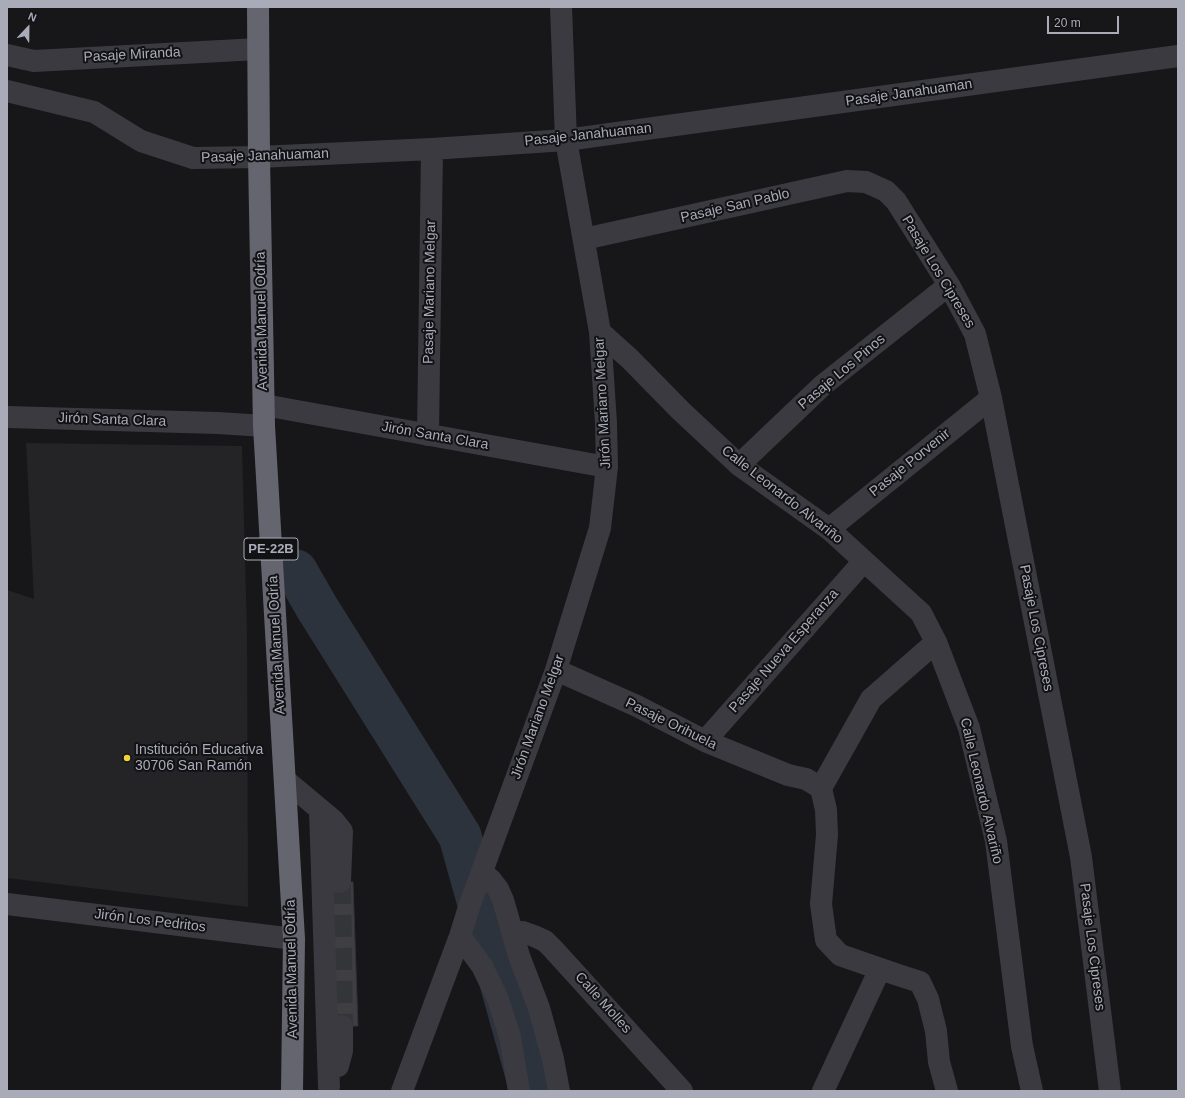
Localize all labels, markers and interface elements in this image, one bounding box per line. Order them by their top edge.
north arrow [8,8,48,48]
scale bar [1049,8,1121,34]
text: N [27,10,38,24]
text: 20 m [1054,16,1081,30]
street label: Pasaje Miranda [83,44,181,66]
street label: Pasaje Janahuaman [845,76,973,110]
street label: Pasaje Janahuaman [524,120,652,150]
street label: Pasaje Janahuaman [201,145,329,167]
street label: Pasaje San Pablo [679,185,791,227]
street label: Pasaje Los Cipreses [898,213,978,331]
street label: Pasaje Mariano Melgar [420,220,440,364]
street label: Avenida Manuel Odría [252,251,272,391]
street label: Pasaje Los Pinos [795,331,889,413]
street label: Jirón Mariano Melgar [591,337,615,469]
street label: Jirón Santa Clara [58,410,166,430]
street label: Jirón Santa Clara [380,418,490,454]
street label: Pasaje Porvenir [866,425,954,501]
street label: Calle Leonardo Alvariño [718,442,846,548]
road number: PE-22B [244,538,298,560]
street label: Pasaje Los Cipreses [1016,563,1056,693]
street label: Avenida Manuel Odría [265,575,289,715]
street label: Pasaje Nueva Esperanza [726,586,842,716]
street label: Jirón Mariano Melgar [508,652,568,782]
street label: Pasaje Orihuela [623,695,719,753]
street label: Calle Leonardo Alvariño [956,716,1006,866]
place label: Institución Educativa 30706 San Ramón [135,742,263,774]
marker: Institución Educativa 30706 San Ramón [122,753,132,763]
street label: Pasaje Los Cipreses [1076,882,1108,1012]
street label: Avenida Manuel Odría [282,899,302,1039]
street label: Jirón Los Pedritos [93,906,207,936]
street label: Calle Molles [571,969,635,1037]

